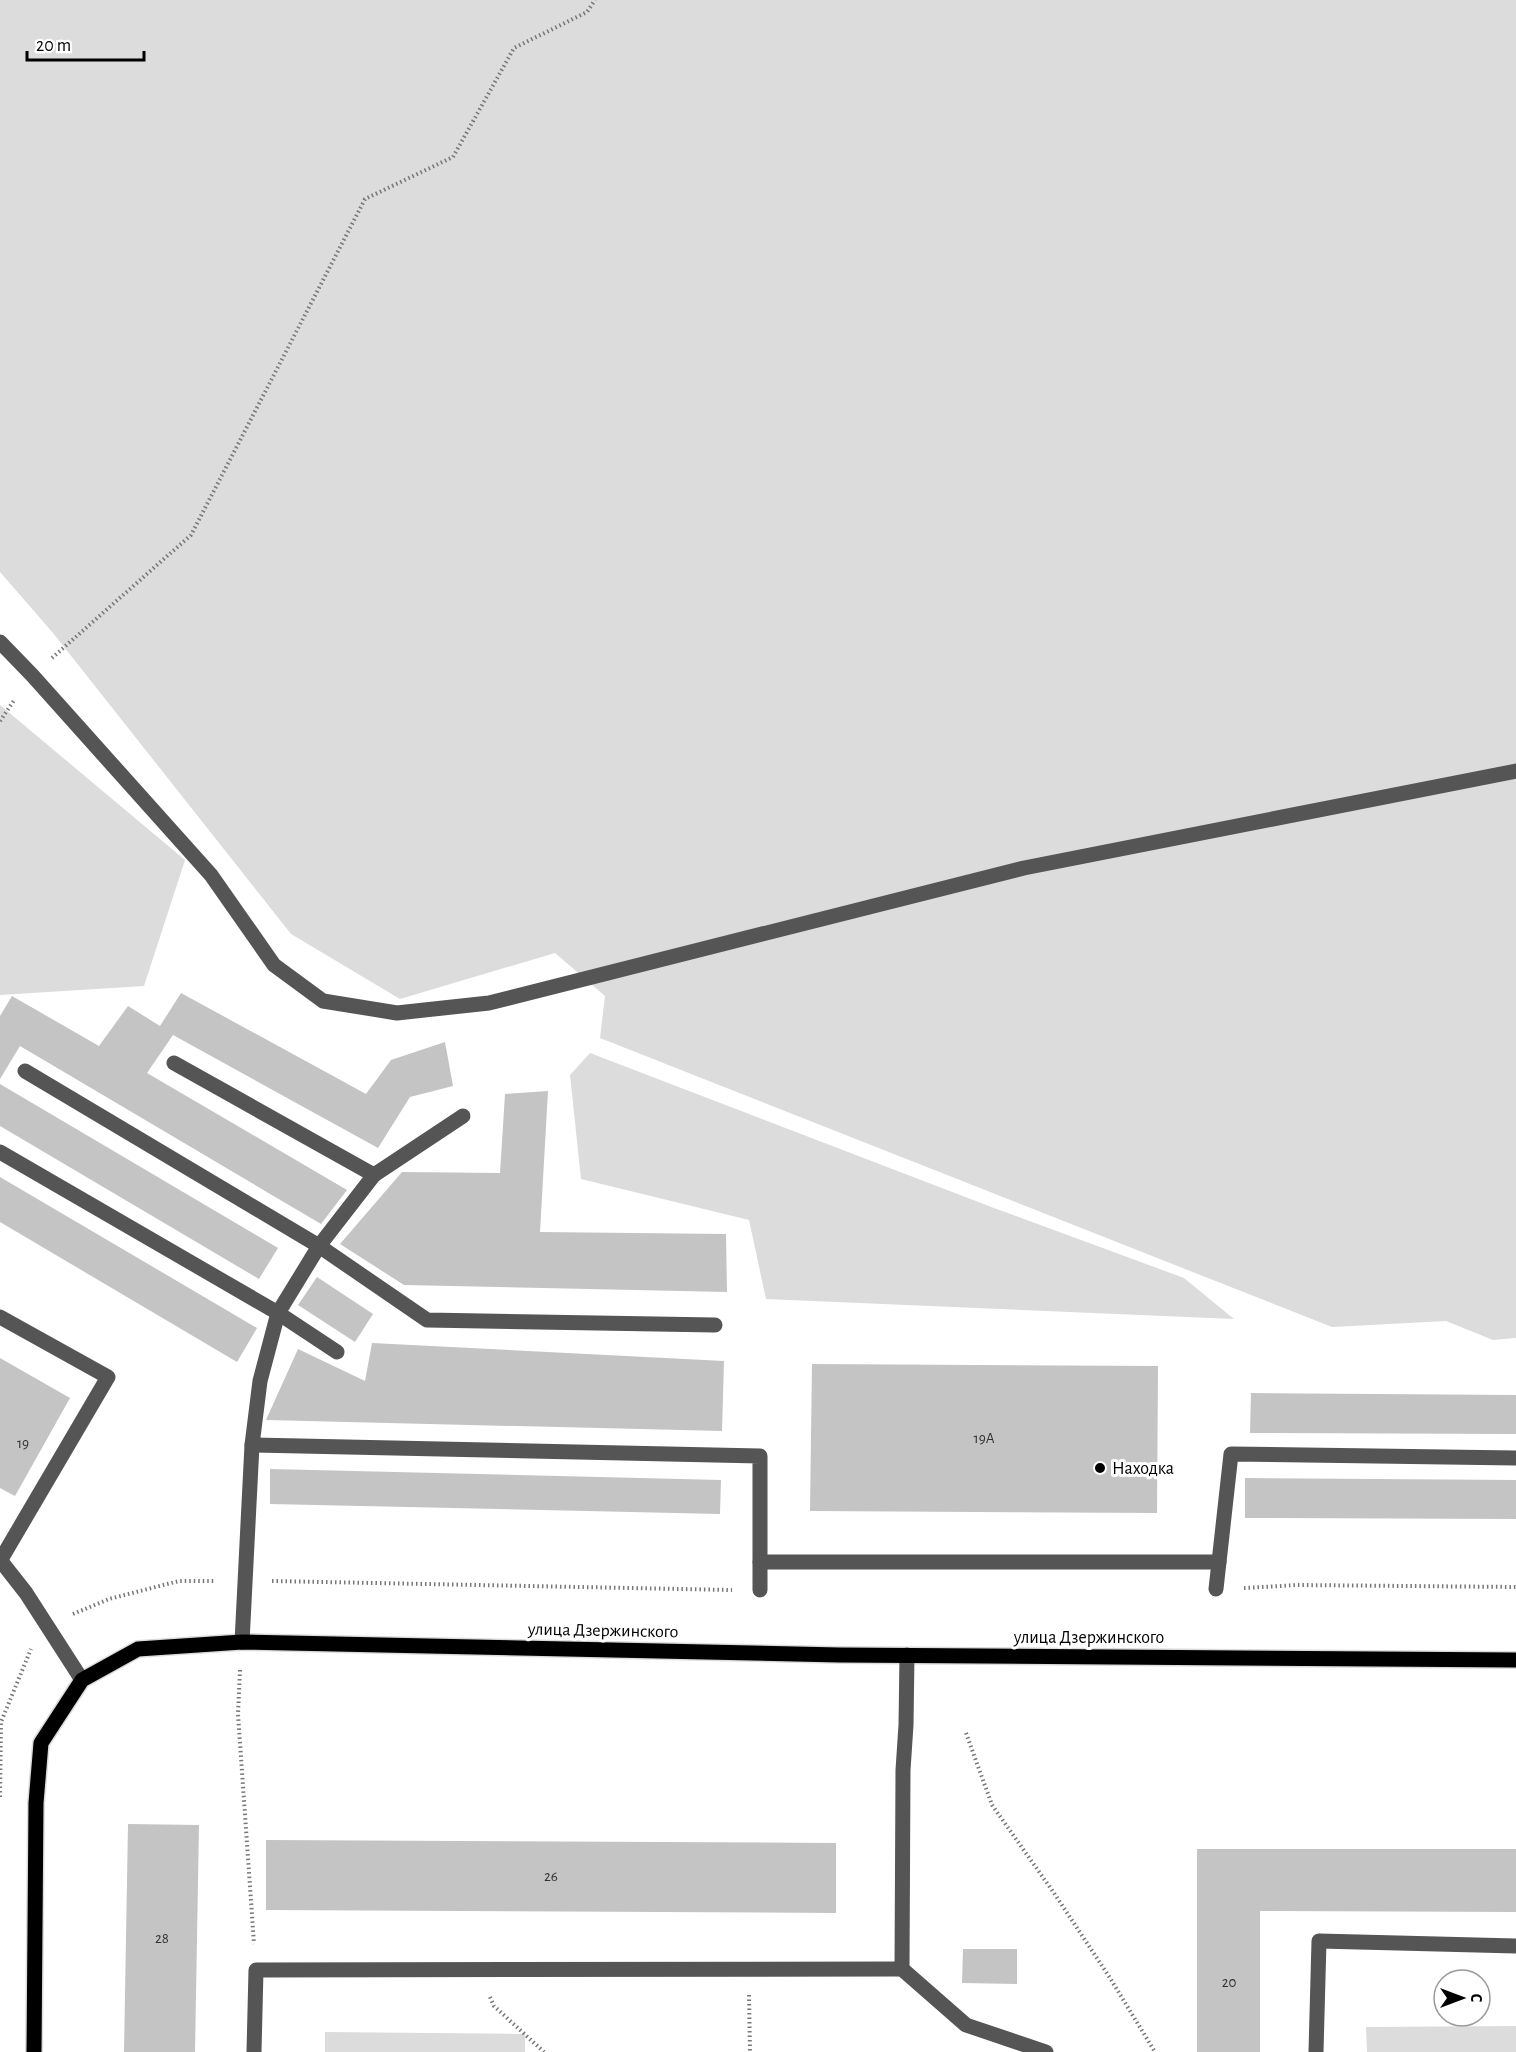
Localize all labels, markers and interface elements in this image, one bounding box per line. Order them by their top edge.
scale bar [27,24,144,62]
text: 20 m [36,37,71,55]
house number: 19А [973,1431,995,1446]
house number: 19 [17,1436,29,1451]
place label: Находка [1112,1460,1174,1478]
marker: Находка [1093,1461,1107,1475]
street label: улица Дзержинского [527,1621,678,1641]
street label: улица Дзержинского [1013,1629,1164,1647]
house number: 26 [544,1869,558,1884]
house number: 28 [155,1931,169,1946]
north arrow [1432,1968,1492,2028]
house number: 20 [1222,1975,1236,1990]
text: С [1468,1994,1484,2003]

